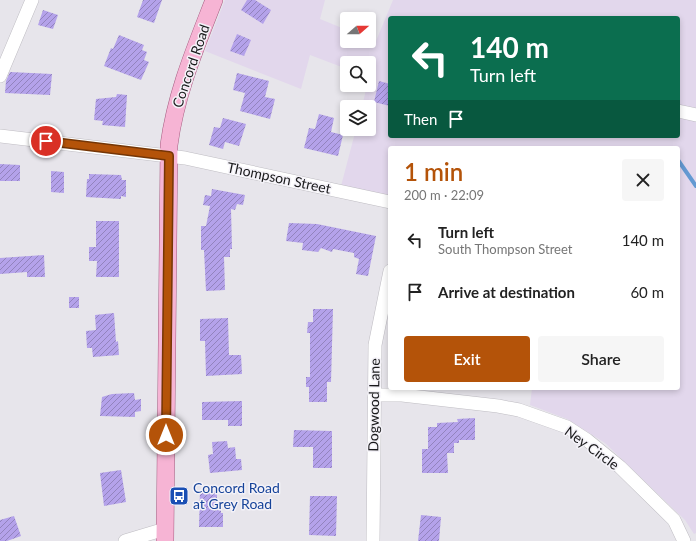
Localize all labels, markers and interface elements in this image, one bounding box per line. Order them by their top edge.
north arrow [340,12,376,48]
map controls [340,12,376,136]
street label: Concord Road [168,22,213,110]
text: 140 m [470,30,549,64]
icon: left [404,32,456,84]
button: search [340,56,376,92]
text: Turn left [470,64,536,86]
button: layers [340,100,376,136]
icon: arrive [445,108,467,130]
text: Then [404,110,437,128]
pin [29,124,63,158]
icon: arrive [35,130,57,152]
text: 1 min [404,157,463,186]
street label: Thompson Street [226,158,332,197]
button: close [622,159,664,201]
text: 200 m · 22:09 [404,187,484,203]
text: Turn left [438,223,494,241]
icon: left [404,229,426,251]
text: 140 m [622,231,664,249]
text: South Thompson Street [438,241,572,257]
icon: arrive [404,281,426,303]
text: Arrive at destination [438,283,575,301]
text: 60 m [630,283,664,301]
button: Exit [404,336,530,382]
button: Share [538,336,664,382]
street label: Dogwood Lane [364,358,383,452]
position arrow [145,414,187,456]
street label: Ney Circle [562,422,623,473]
place label: Concord Road at Grey Road [193,479,280,512]
bus stop icon: Concord Road at Grey Road [168,485,190,507]

